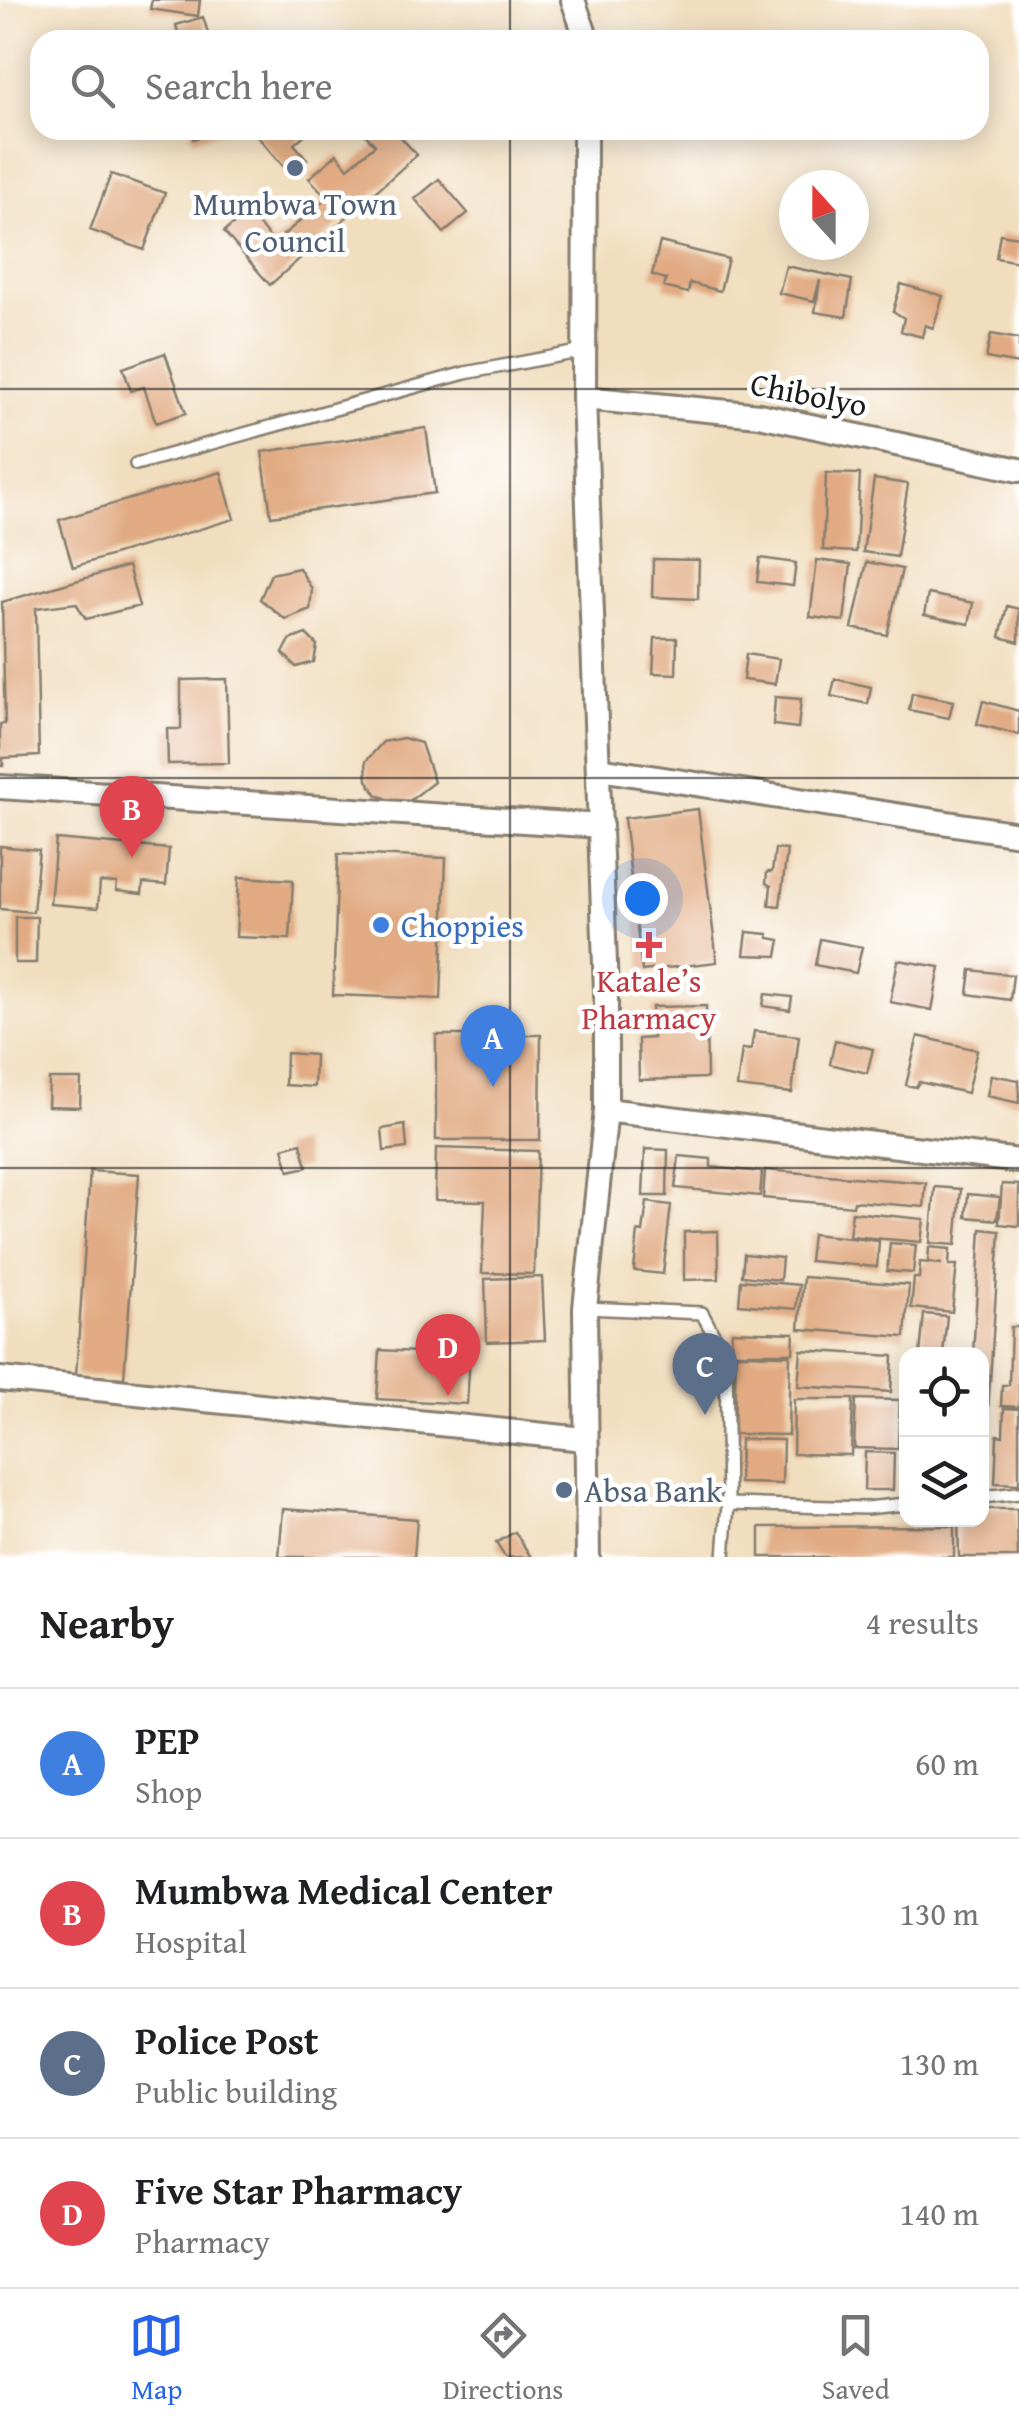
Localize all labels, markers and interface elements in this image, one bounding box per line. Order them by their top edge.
search box [30,30,989,140]
text: Search here [145,57,333,113]
icon: search [65,58,120,113]
marker: Mumbwa Town Council [284,157,306,179]
north arrow [779,170,869,260]
place label: Mumbwa Town Council [193,180,397,264]
street label: Chibolyo [747,360,871,428]
pin: B [100,776,164,858]
your location [617,873,668,924]
place label: Choppies [401,902,524,949]
marker: Choppies [370,914,392,936]
marker: Katale’s Pharmacy [638,934,660,956]
place label: Katale’s Pharmacy [582,957,717,1041]
pin: A [460,1004,526,1087]
pin: D [416,1314,480,1396]
pin: C [672,1332,738,1415]
map controls [899,1347,989,1527]
button: locate [899,1347,989,1437]
button: layers [899,1437,989,1527]
place label: Absa Bank [584,1467,723,1514]
marker: Absa Bank [553,1479,575,1501]
text: Nearby [40,1592,174,1653]
text: 4 results [866,1599,979,1646]
text: PEP [135,1712,200,1768]
text: A [62,1740,83,1787]
text: 60 m [915,1740,979,1787]
text: Shop [135,1768,202,1815]
text: Mumbwa Medical Center [135,1862,553,1918]
text: B [63,1890,82,1937]
text: 130 m [900,1890,979,1937]
text: Hospital [135,1918,247,1965]
text: Police Post [135,2012,319,2068]
text: C [63,2040,82,2087]
text: 130 m [900,2040,979,2087]
text: Public building [135,2068,337,2115]
text: Five Star Pharmacy [135,2162,462,2218]
text: D [62,2190,83,2237]
text: 140 m [900,2190,979,2237]
text: Pharmacy [135,2218,270,2265]
tab: Map [129,2308,184,2409]
tab: Directions [443,2308,563,2409]
tab: Saved [822,2308,890,2409]

